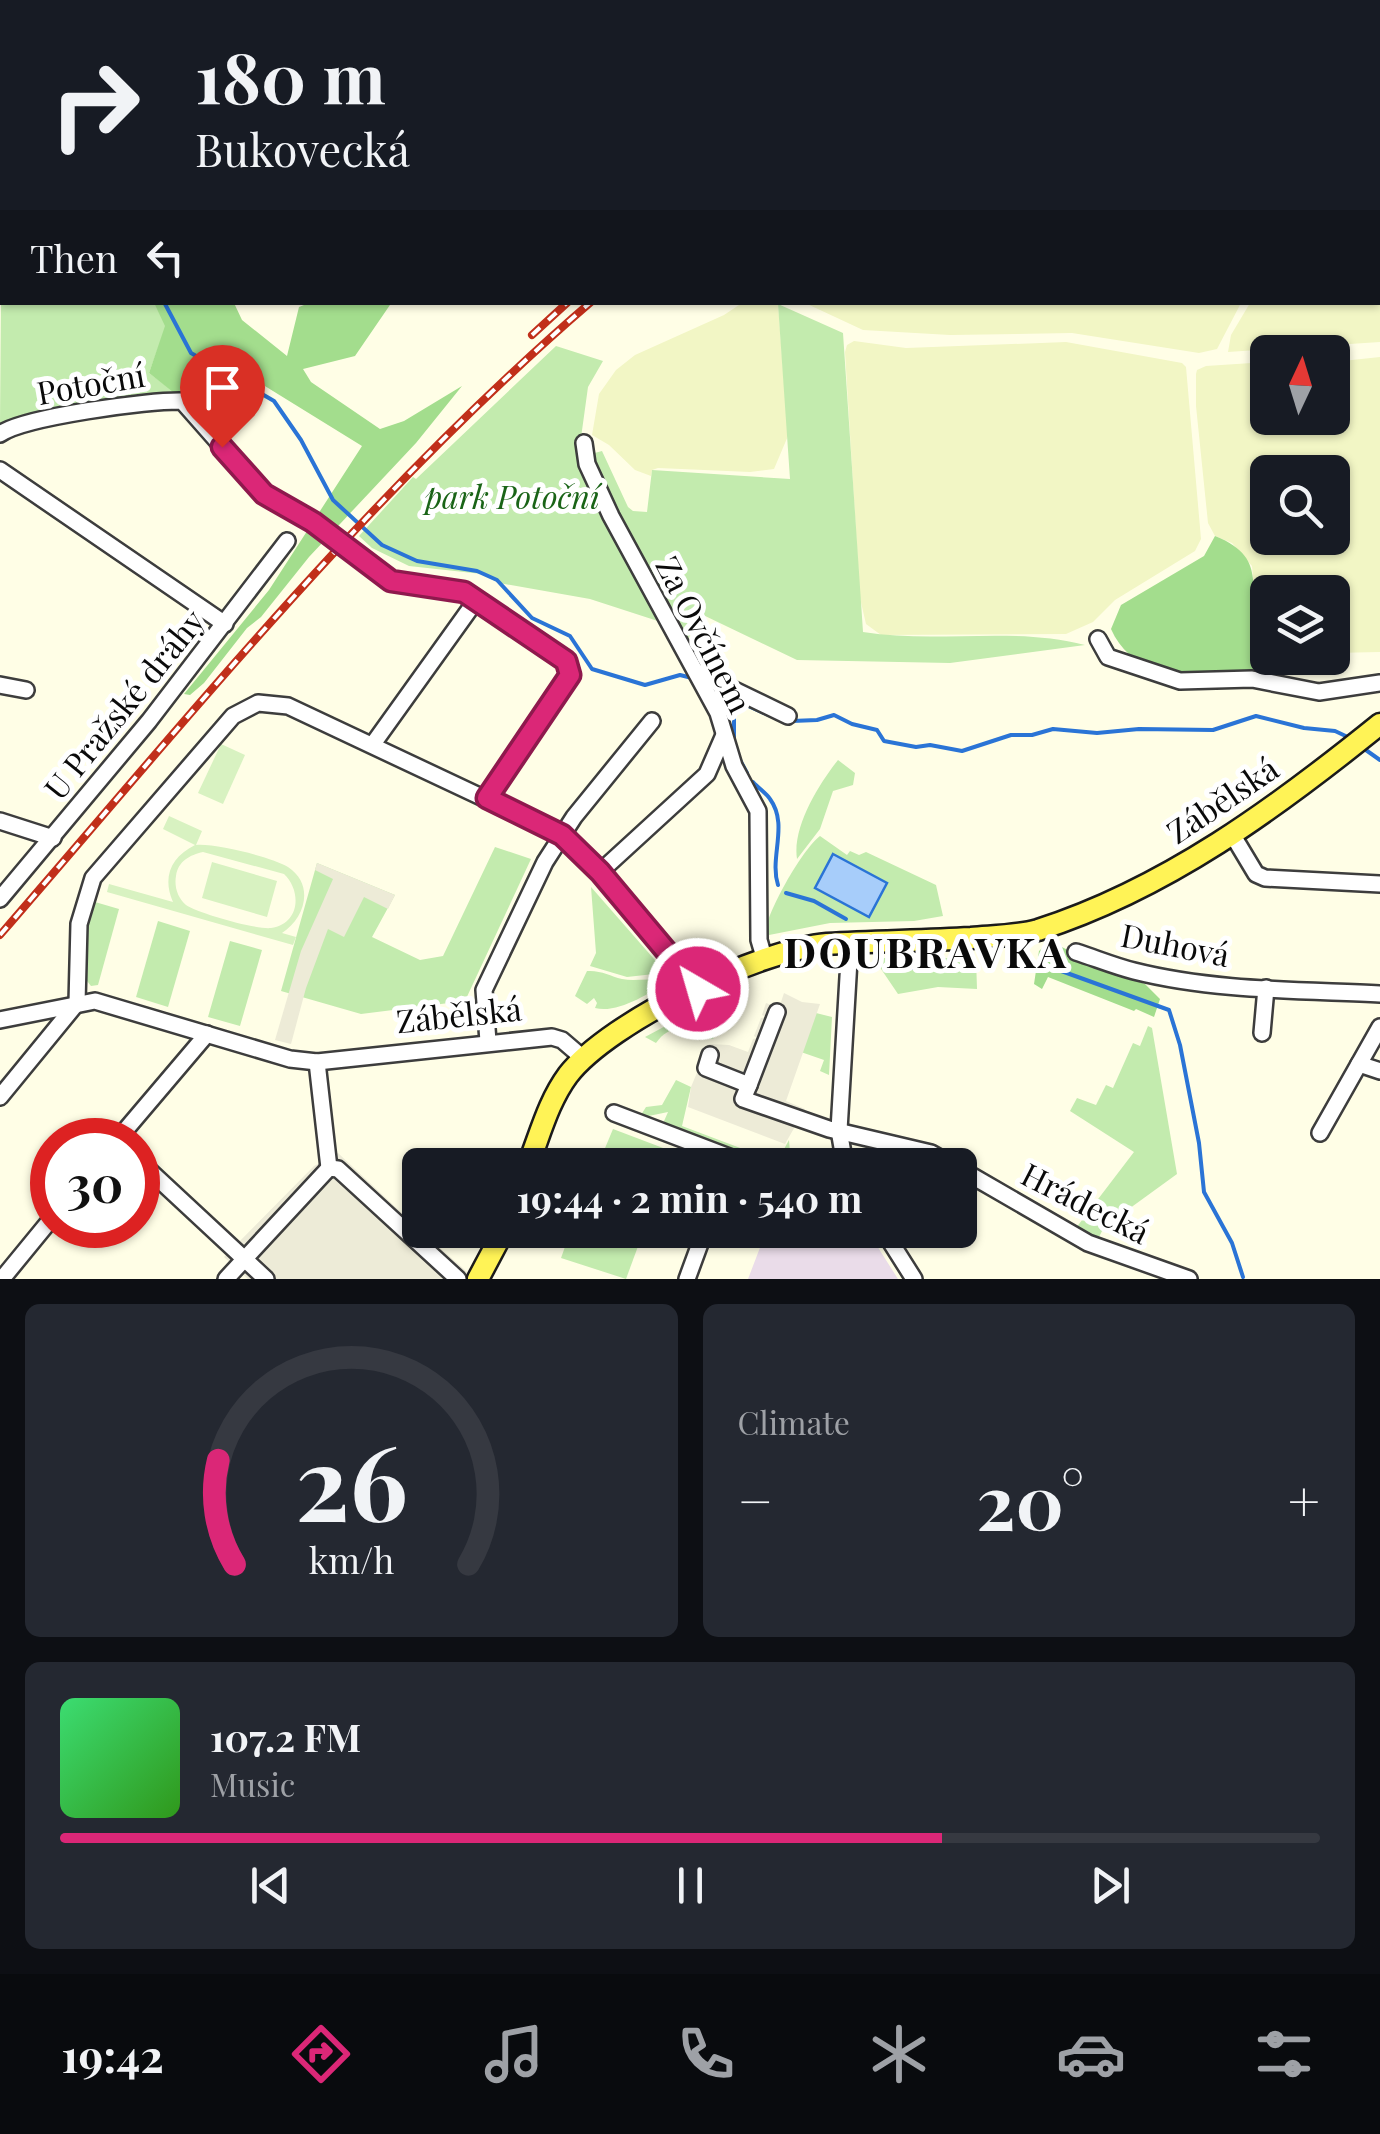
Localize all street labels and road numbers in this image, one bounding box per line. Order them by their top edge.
street label: Potoční [33,352,148,413]
street label: Za Ovčínem [647,548,763,719]
street label: U Pražské dráhy [33,600,213,807]
street label: Zábělská [1157,746,1286,852]
street label: Duhová [1118,912,1233,975]
street label: Zábělská [394,986,524,1041]
street label: Hrádecká [1015,1151,1157,1252]

